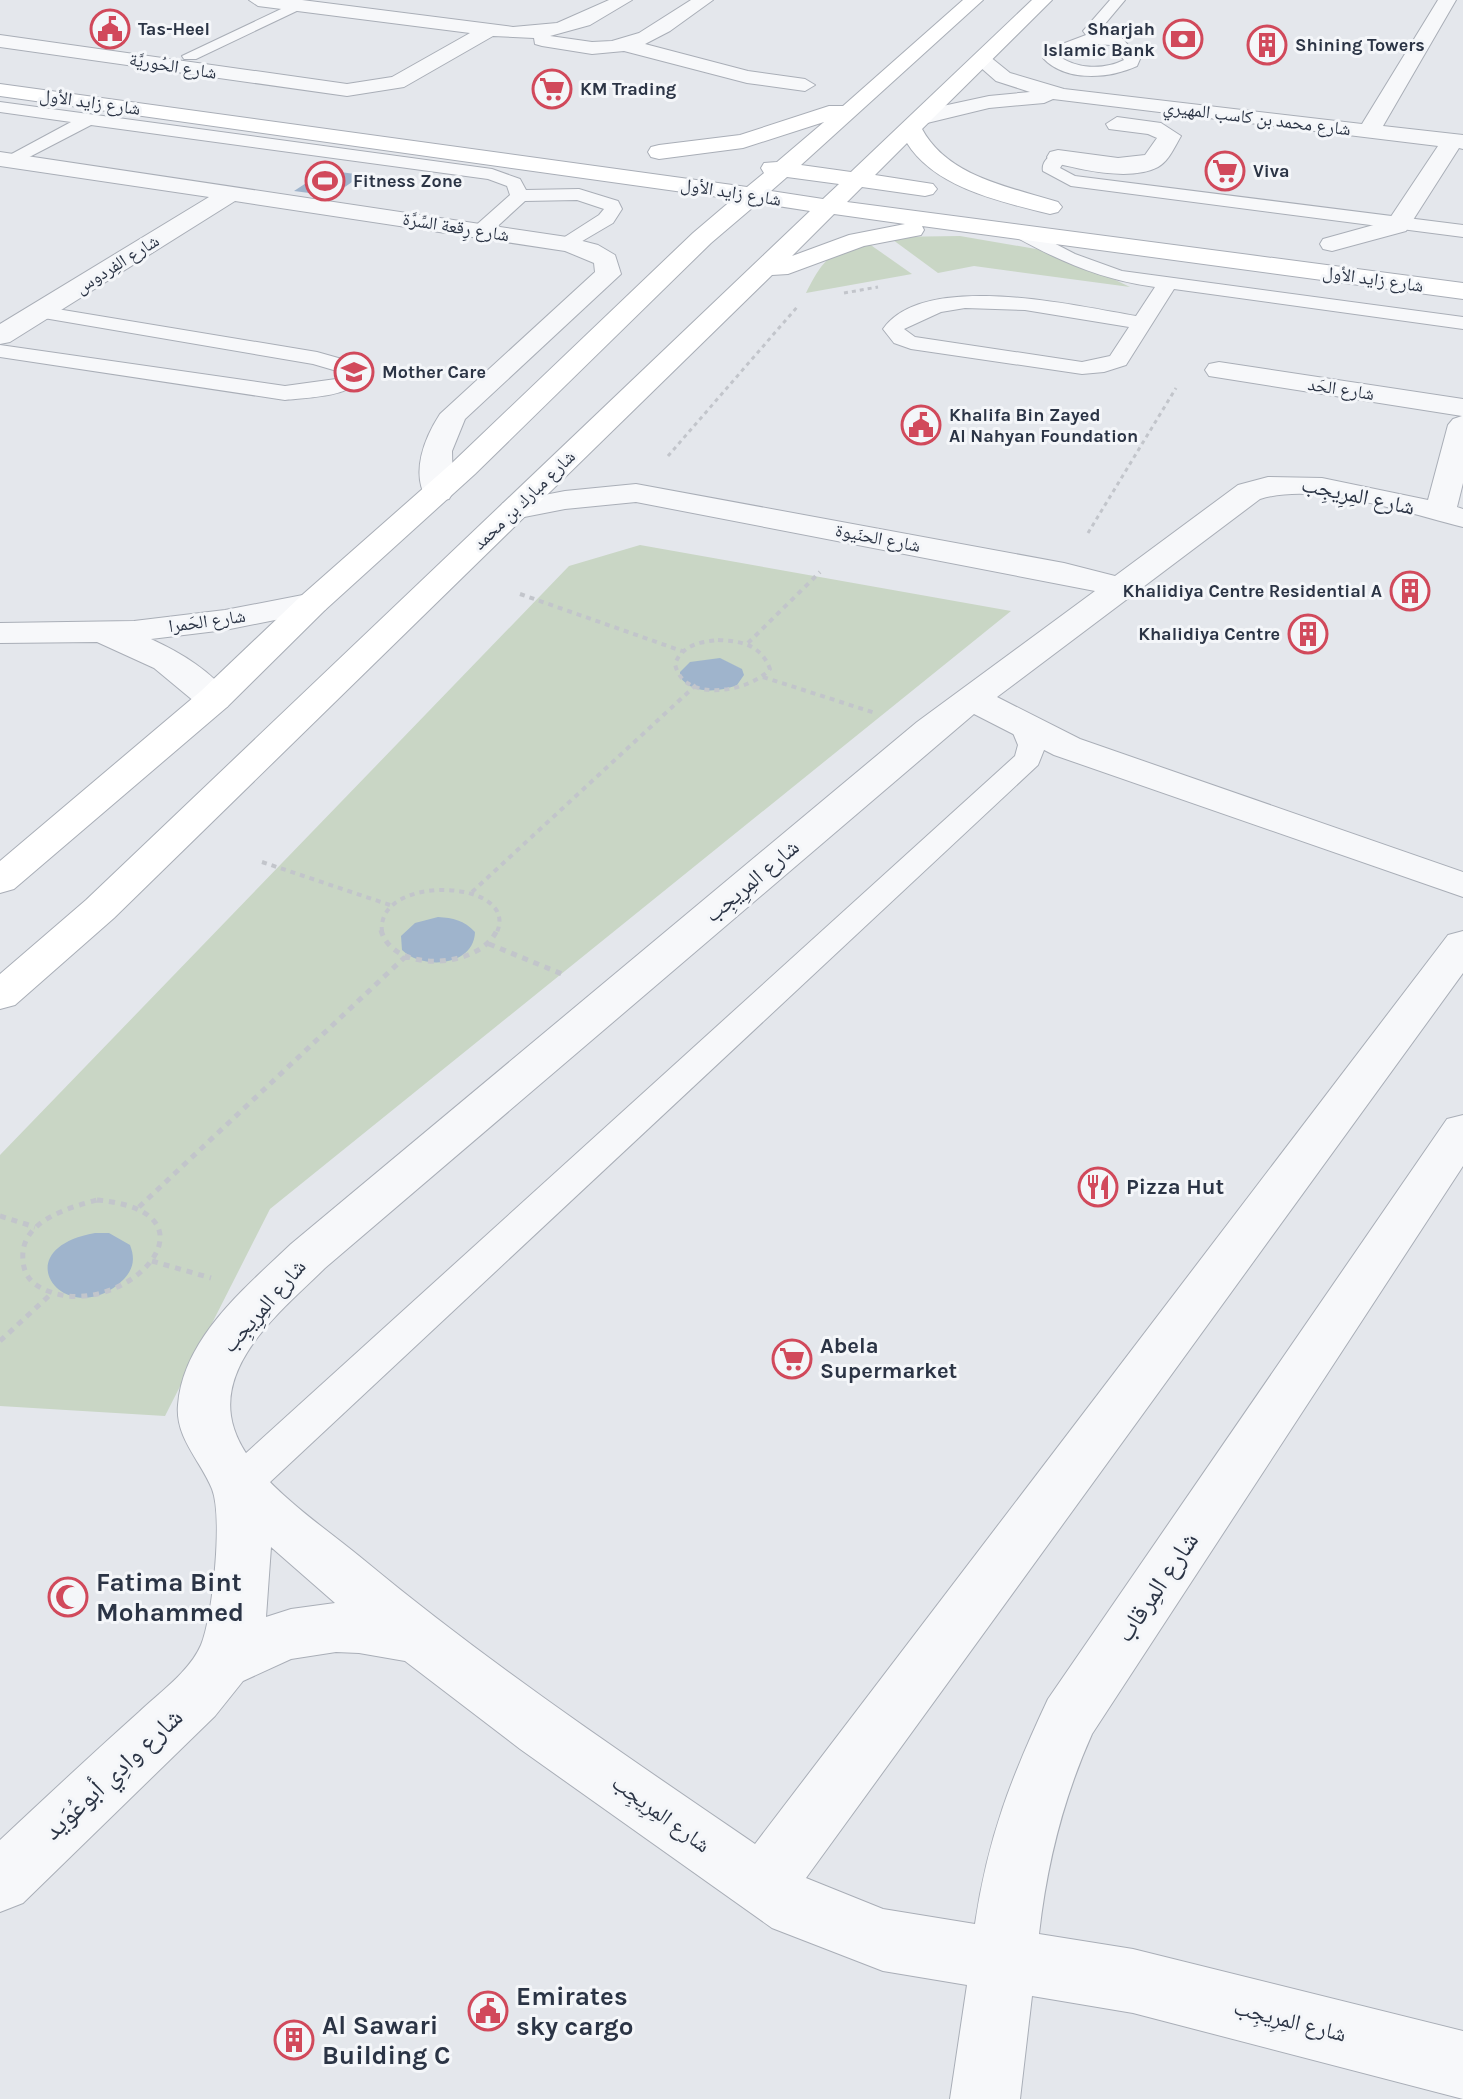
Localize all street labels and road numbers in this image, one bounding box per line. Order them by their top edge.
street label: شارع الحُوريَّة [128,48,218,84]
street label: شارع زايد الأول [38,84,142,120]
street label: شارع محمد بن كاسب المهيري [1162,96,1352,144]
street label: شارع زايد الأول [679,173,783,211]
street label: شارع رِقعة السِّرَّة [401,208,511,248]
street label: شارع الفِردوس [71,230,163,298]
street label: شارع زايد الأول [1321,261,1425,297]
street label: شارع الحَد [1306,373,1376,405]
street label: شارع مبارك بن محمد [468,446,580,554]
street label: شارع المِرِيجِب [1298,471,1417,523]
street label: شارع الحنَيوة [834,519,922,557]
street label: شارع الحَمرا [167,605,247,637]
street label: شارع المِرِيجِب [700,834,806,930]
street label: شارع المِرِيجِب [216,1254,314,1360]
street label: شارع المِرقاب [1109,1526,1205,1648]
street label: شارع وادِي أبوعُوَيد [37,1701,192,1850]
street label: شارع المِرِيجِب [605,1770,715,1861]
street label: شارع المِرِيجِب [1230,1994,1349,2050]

